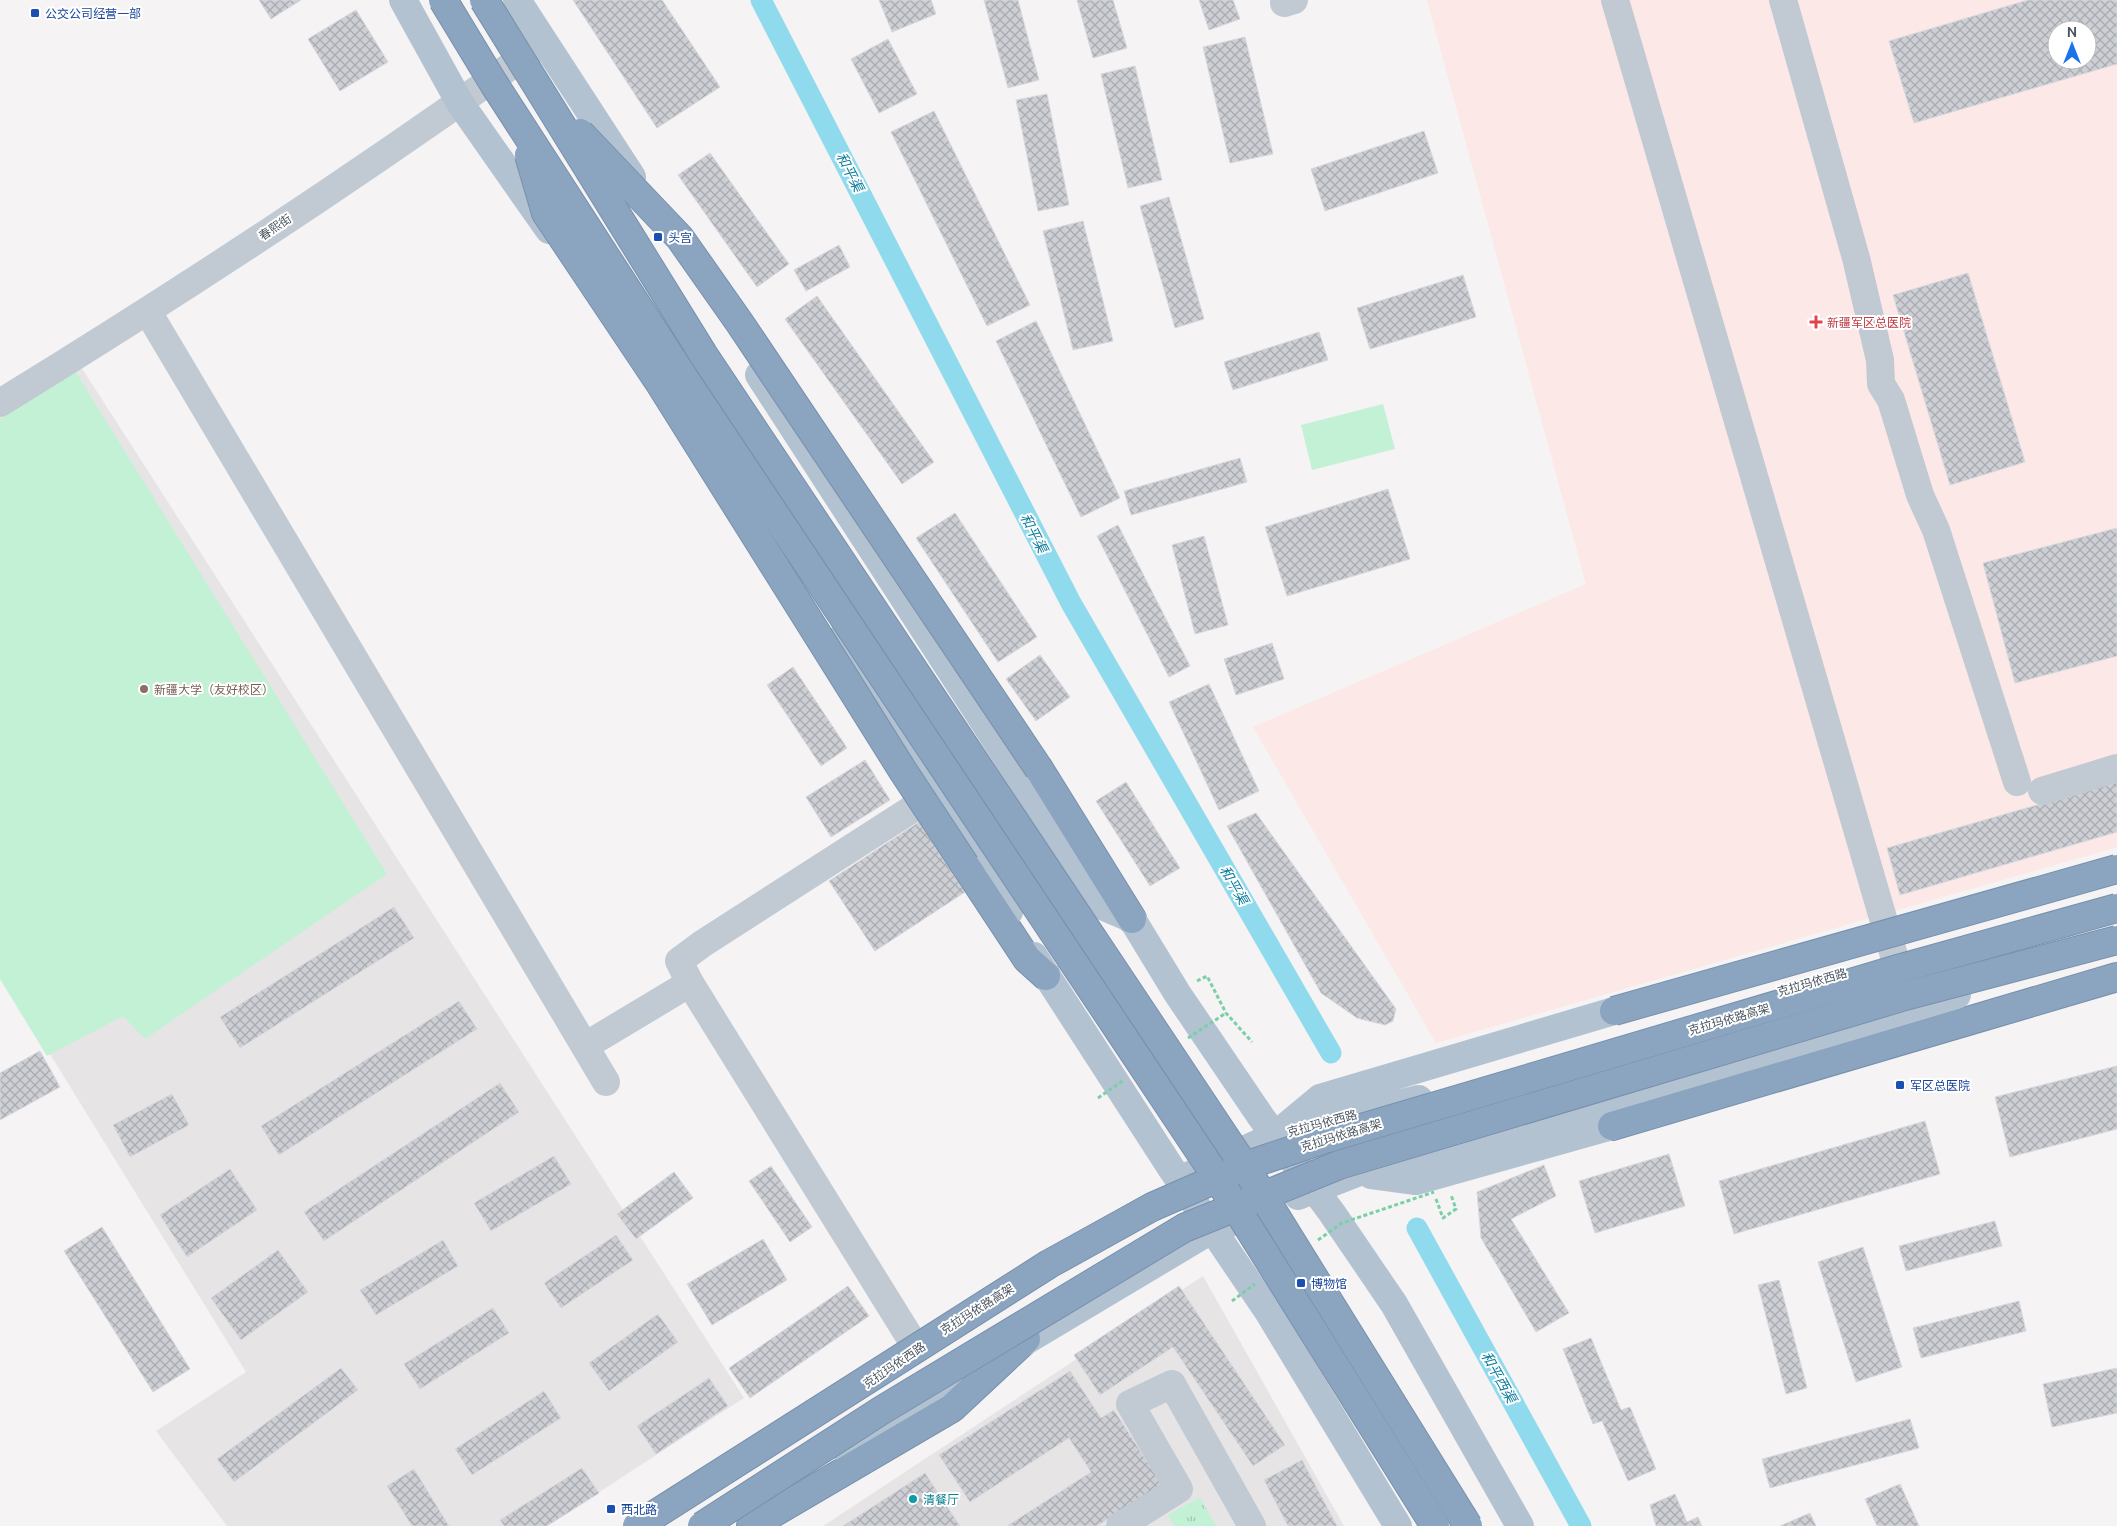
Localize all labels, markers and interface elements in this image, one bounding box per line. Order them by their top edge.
marker: 公交公司经营一部 [29,7,41,19]
place label: 公交公司经营一部 [45,7,141,20]
north arrow [2047,20,2097,70]
text: N [2067,24,2077,40]
water label: 和平渠 [833,150,868,196]
street label: 春熙街 [256,212,294,242]
marker: 头宫 [652,231,664,243]
place label: 头宫 [668,231,692,244]
marker: 新疆军区总医院 [1809,315,1823,329]
place label: 新疆军区总医院 [1827,316,1911,329]
water label: 和平渠 [1017,511,1052,557]
marker: 新疆大学（友好校区） [138,683,150,695]
place label: 新疆大学（友好校区） [154,683,274,696]
water label: 和平渠 [1217,863,1252,909]
street label: 克拉玛依西路 [1776,966,1848,998]
street label: 克拉玛依路高架 [1687,1001,1771,1037]
marker: 军区总医院 [1894,1079,1906,1091]
place label: 军区总医院 [1910,1079,1970,1092]
street label: 克拉玛依西路 [1286,1107,1358,1139]
street label: 克拉玛依路高架 [1299,1117,1383,1153]
marker: 博物馆 [1295,1277,1307,1289]
place label: 博物馆 [1311,1277,1347,1290]
street label: 克拉玛依路高架 [938,1281,1016,1337]
street label: 克拉玛依西路 [861,1339,927,1391]
water label: 和平西渠 [1478,1349,1521,1407]
marker: 清餐厅 [907,1493,919,1505]
place label: 清餐厅 [923,1493,959,1506]
marker: 西北路 [605,1503,617,1515]
place label: 西北路 [621,1503,657,1516]

